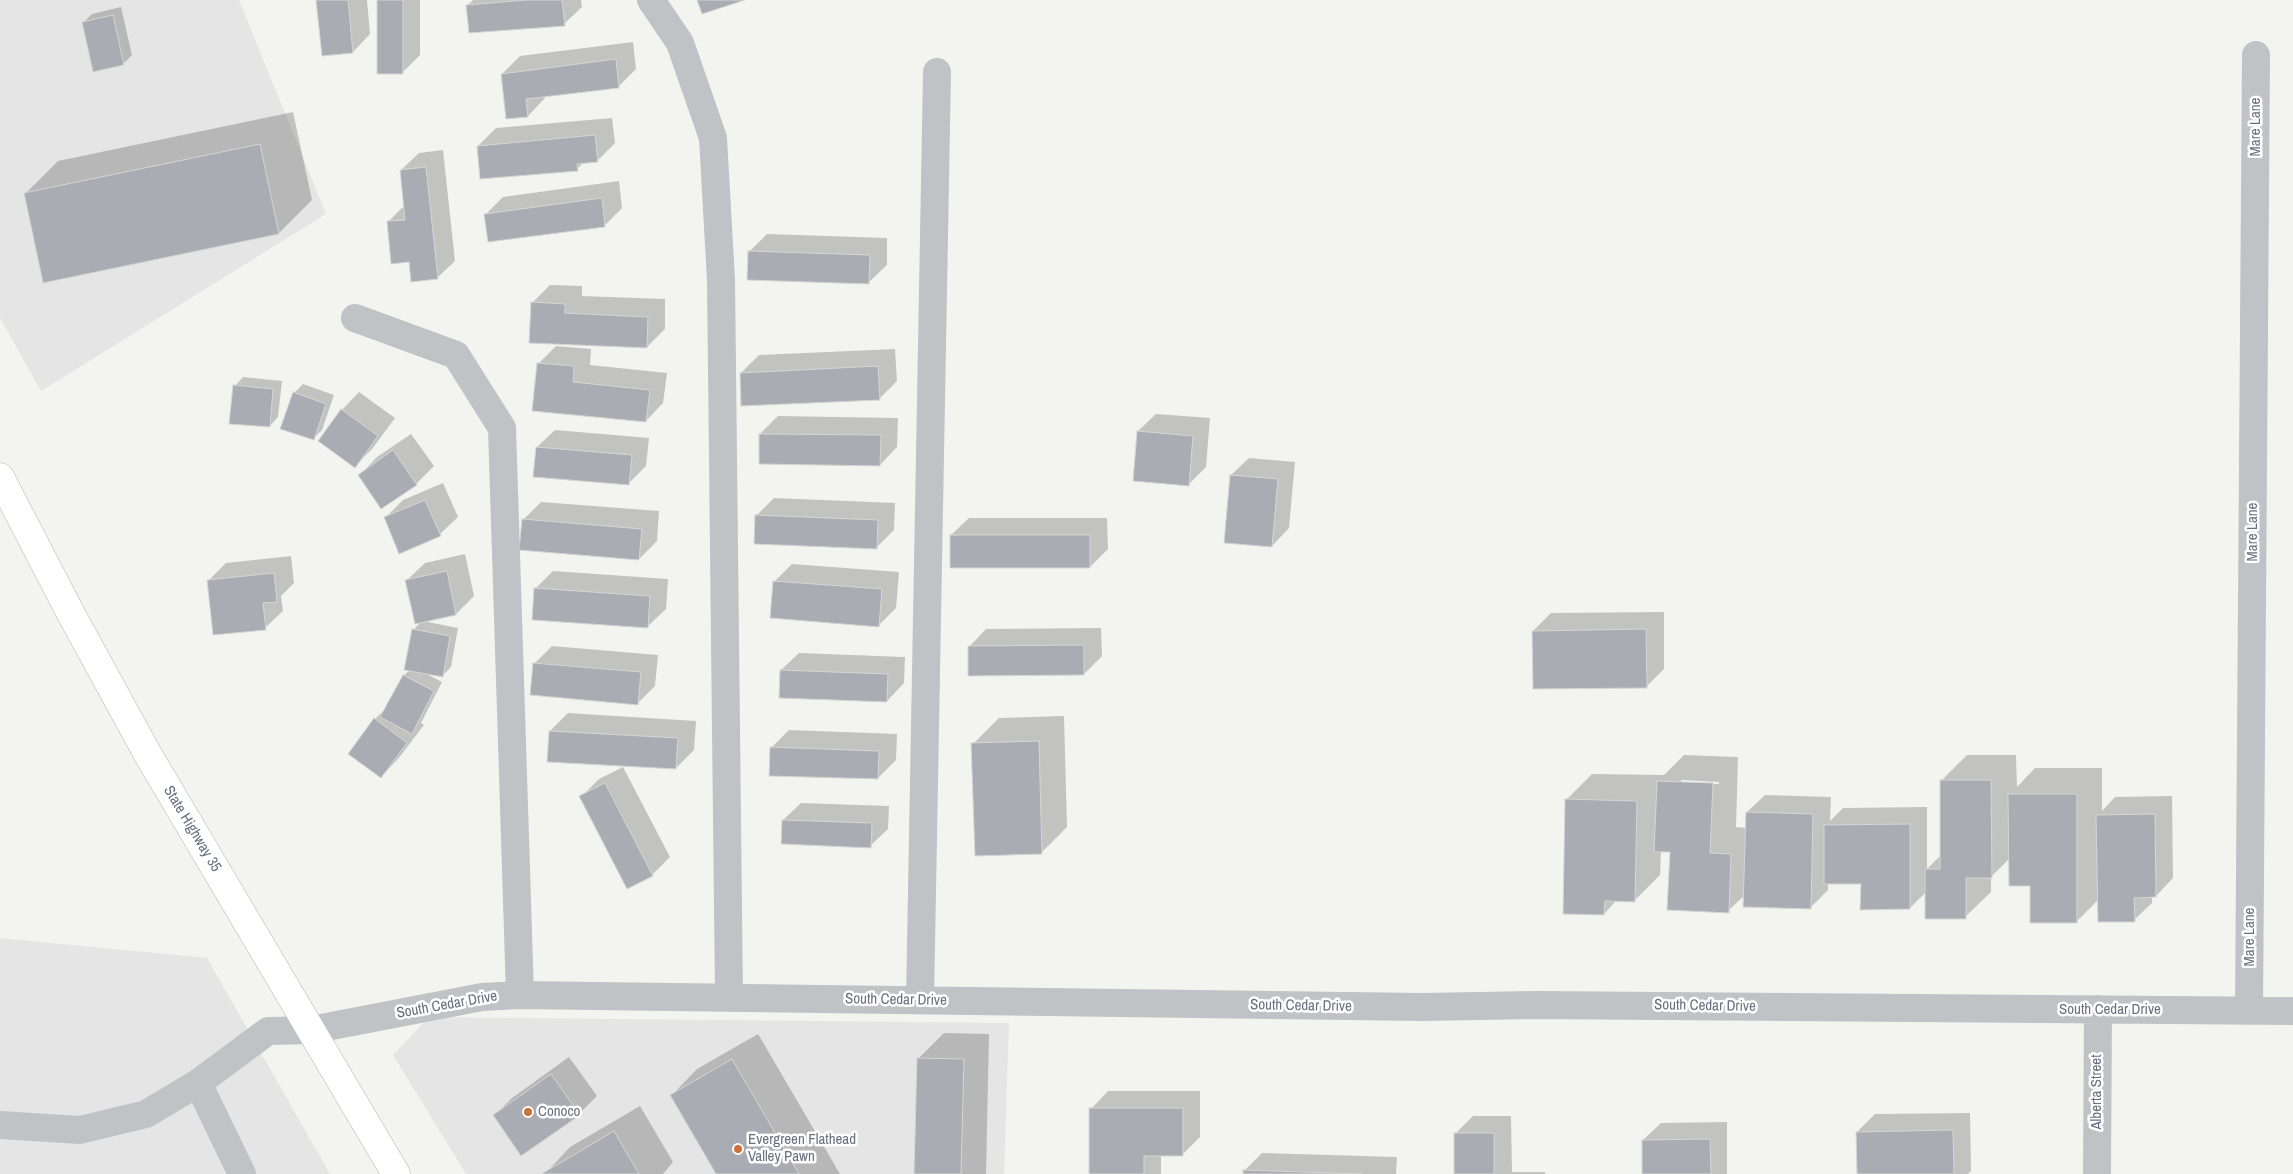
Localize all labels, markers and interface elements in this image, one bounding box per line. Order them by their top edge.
street label: Mare Lane [2247,98,2265,156]
street label: Mare Lane [2244,503,2262,561]
street label: State Highway 35 [159,783,225,875]
street label: Mare Lane [2241,908,2259,966]
street label: South Cedar Drive [395,987,499,1023]
street label: South Cedar Drive [845,990,947,1010]
street label: South Cedar Drive [1250,996,1352,1016]
street label: South Cedar Drive [1654,996,1756,1016]
street label: South Cedar Drive [2059,1001,2161,1019]
street label: Alberta Street [2088,1054,2106,1130]
place label: Conoco [538,1103,580,1121]
marker: Conoco [522,1106,534,1118]
place label: Evergreen Flathead Valley Pawn [748,1131,856,1166]
marker: Evergreen Flathead Valley Pawn [732,1143,744,1155]

